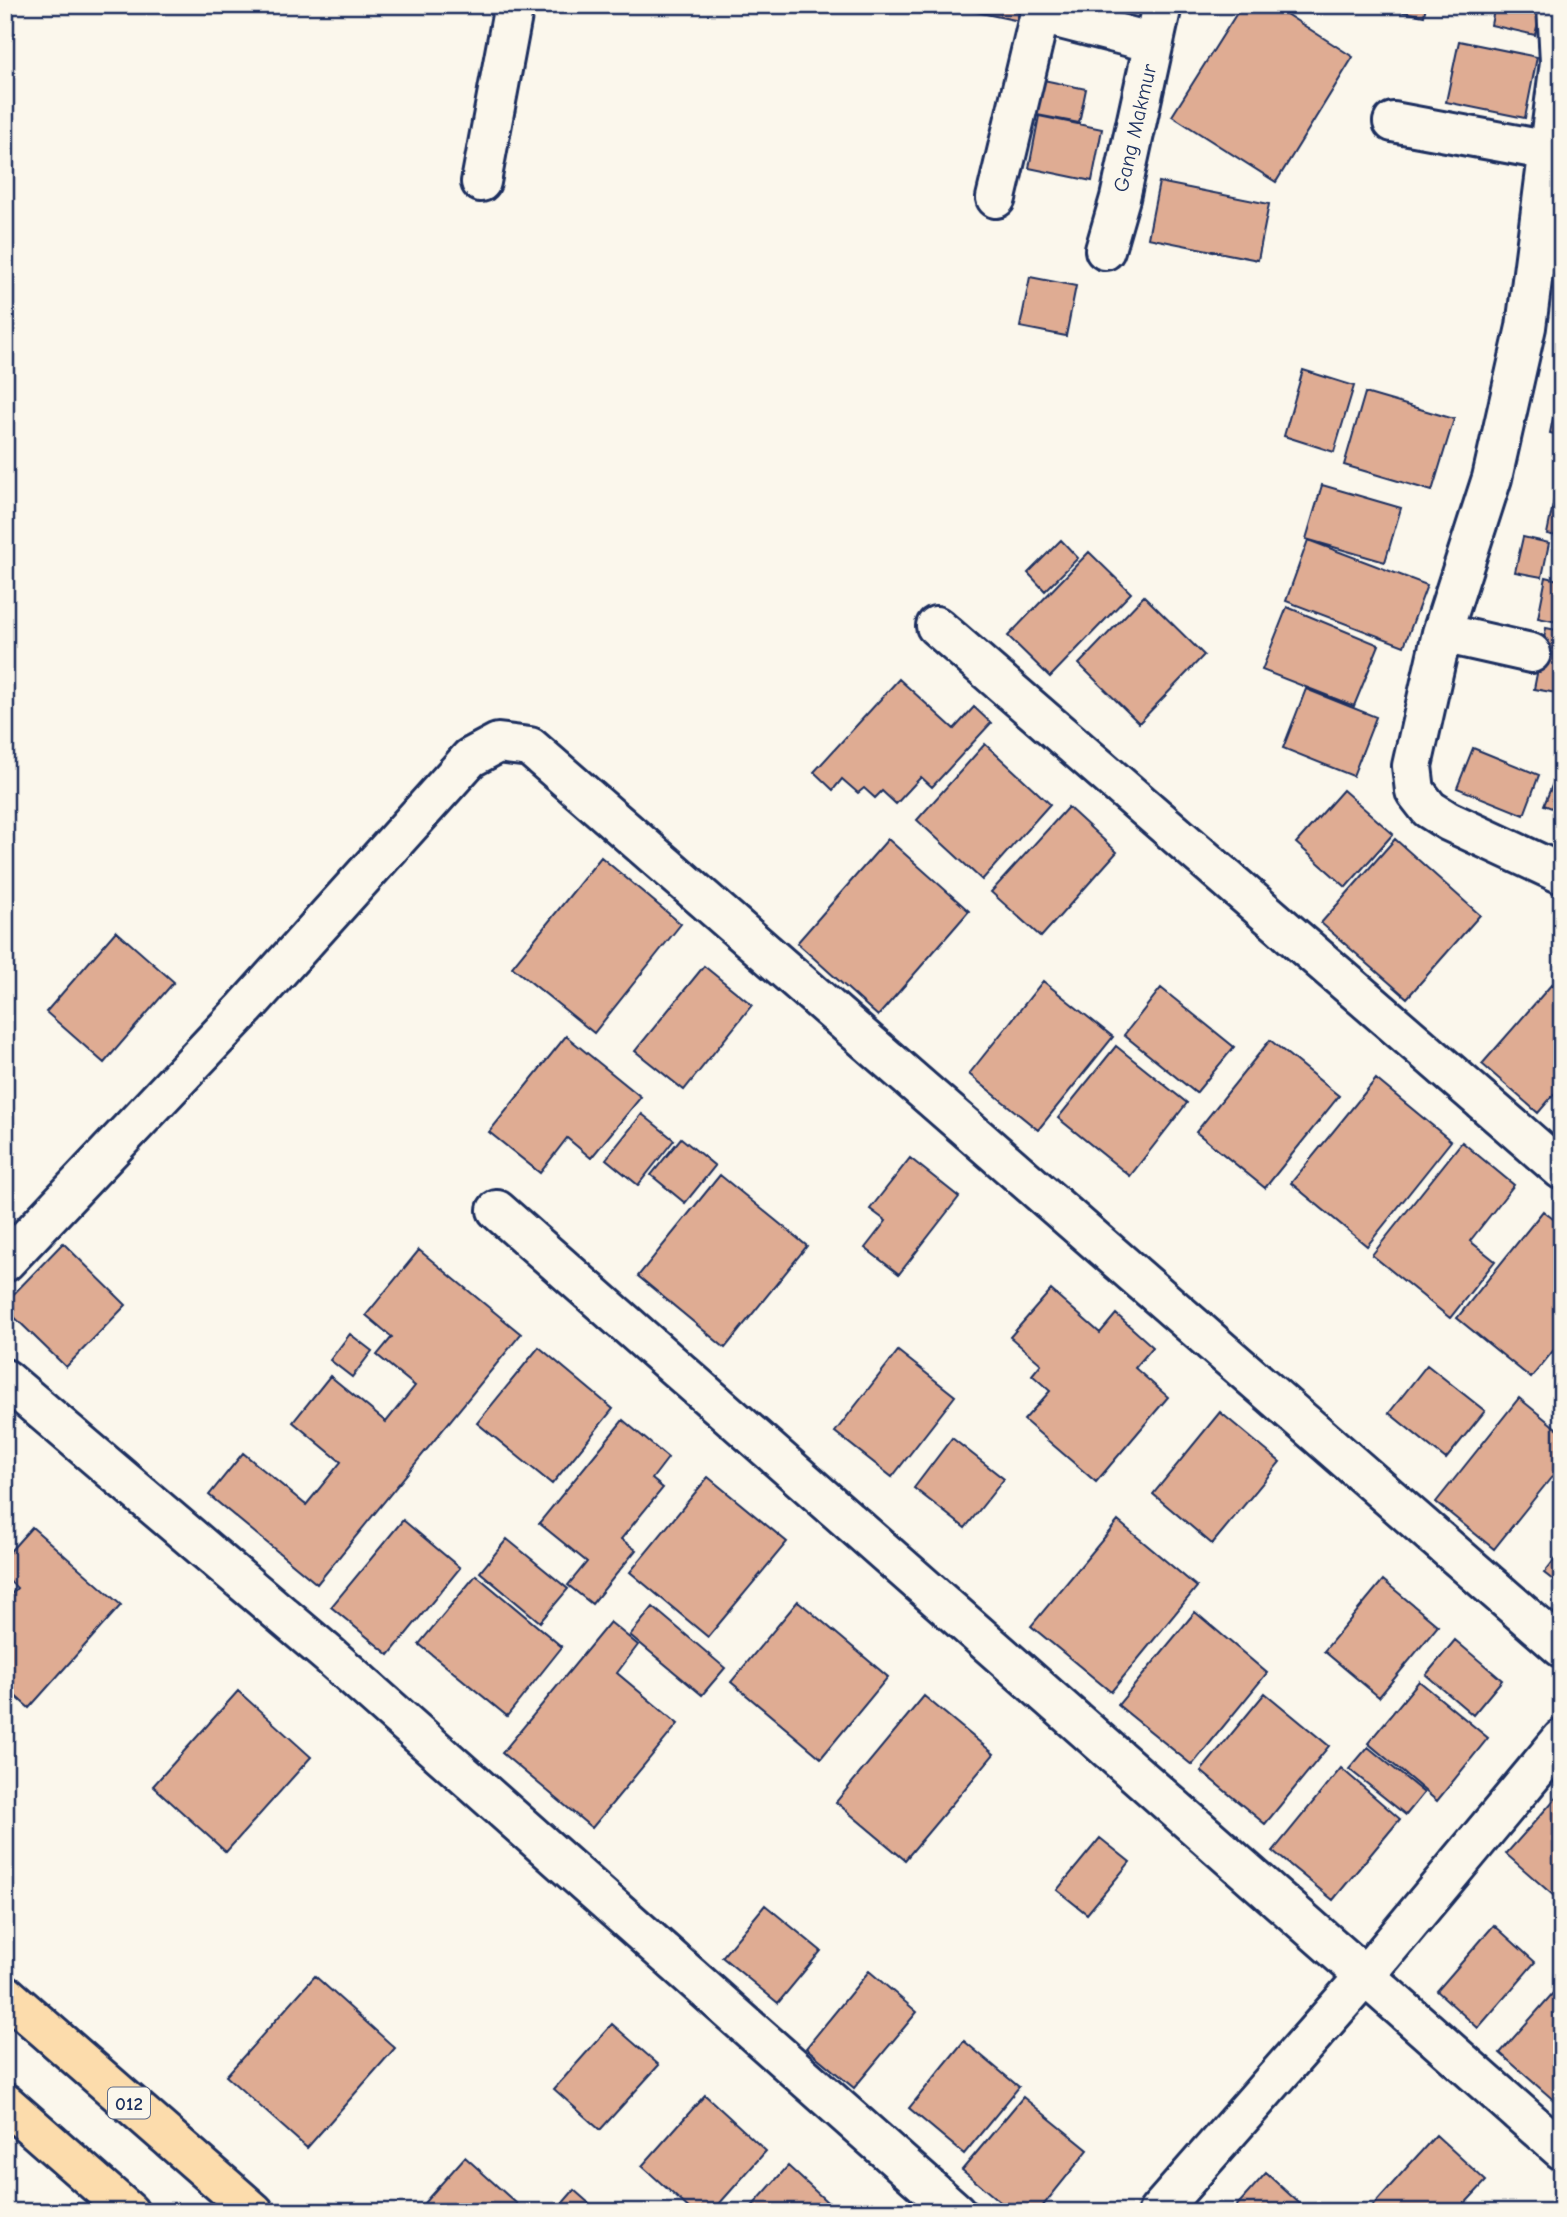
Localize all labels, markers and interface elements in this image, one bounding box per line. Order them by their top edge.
street label: Gang Makmur [1109,61,1162,194]
road number: 012 [108,2088,150,2118]

